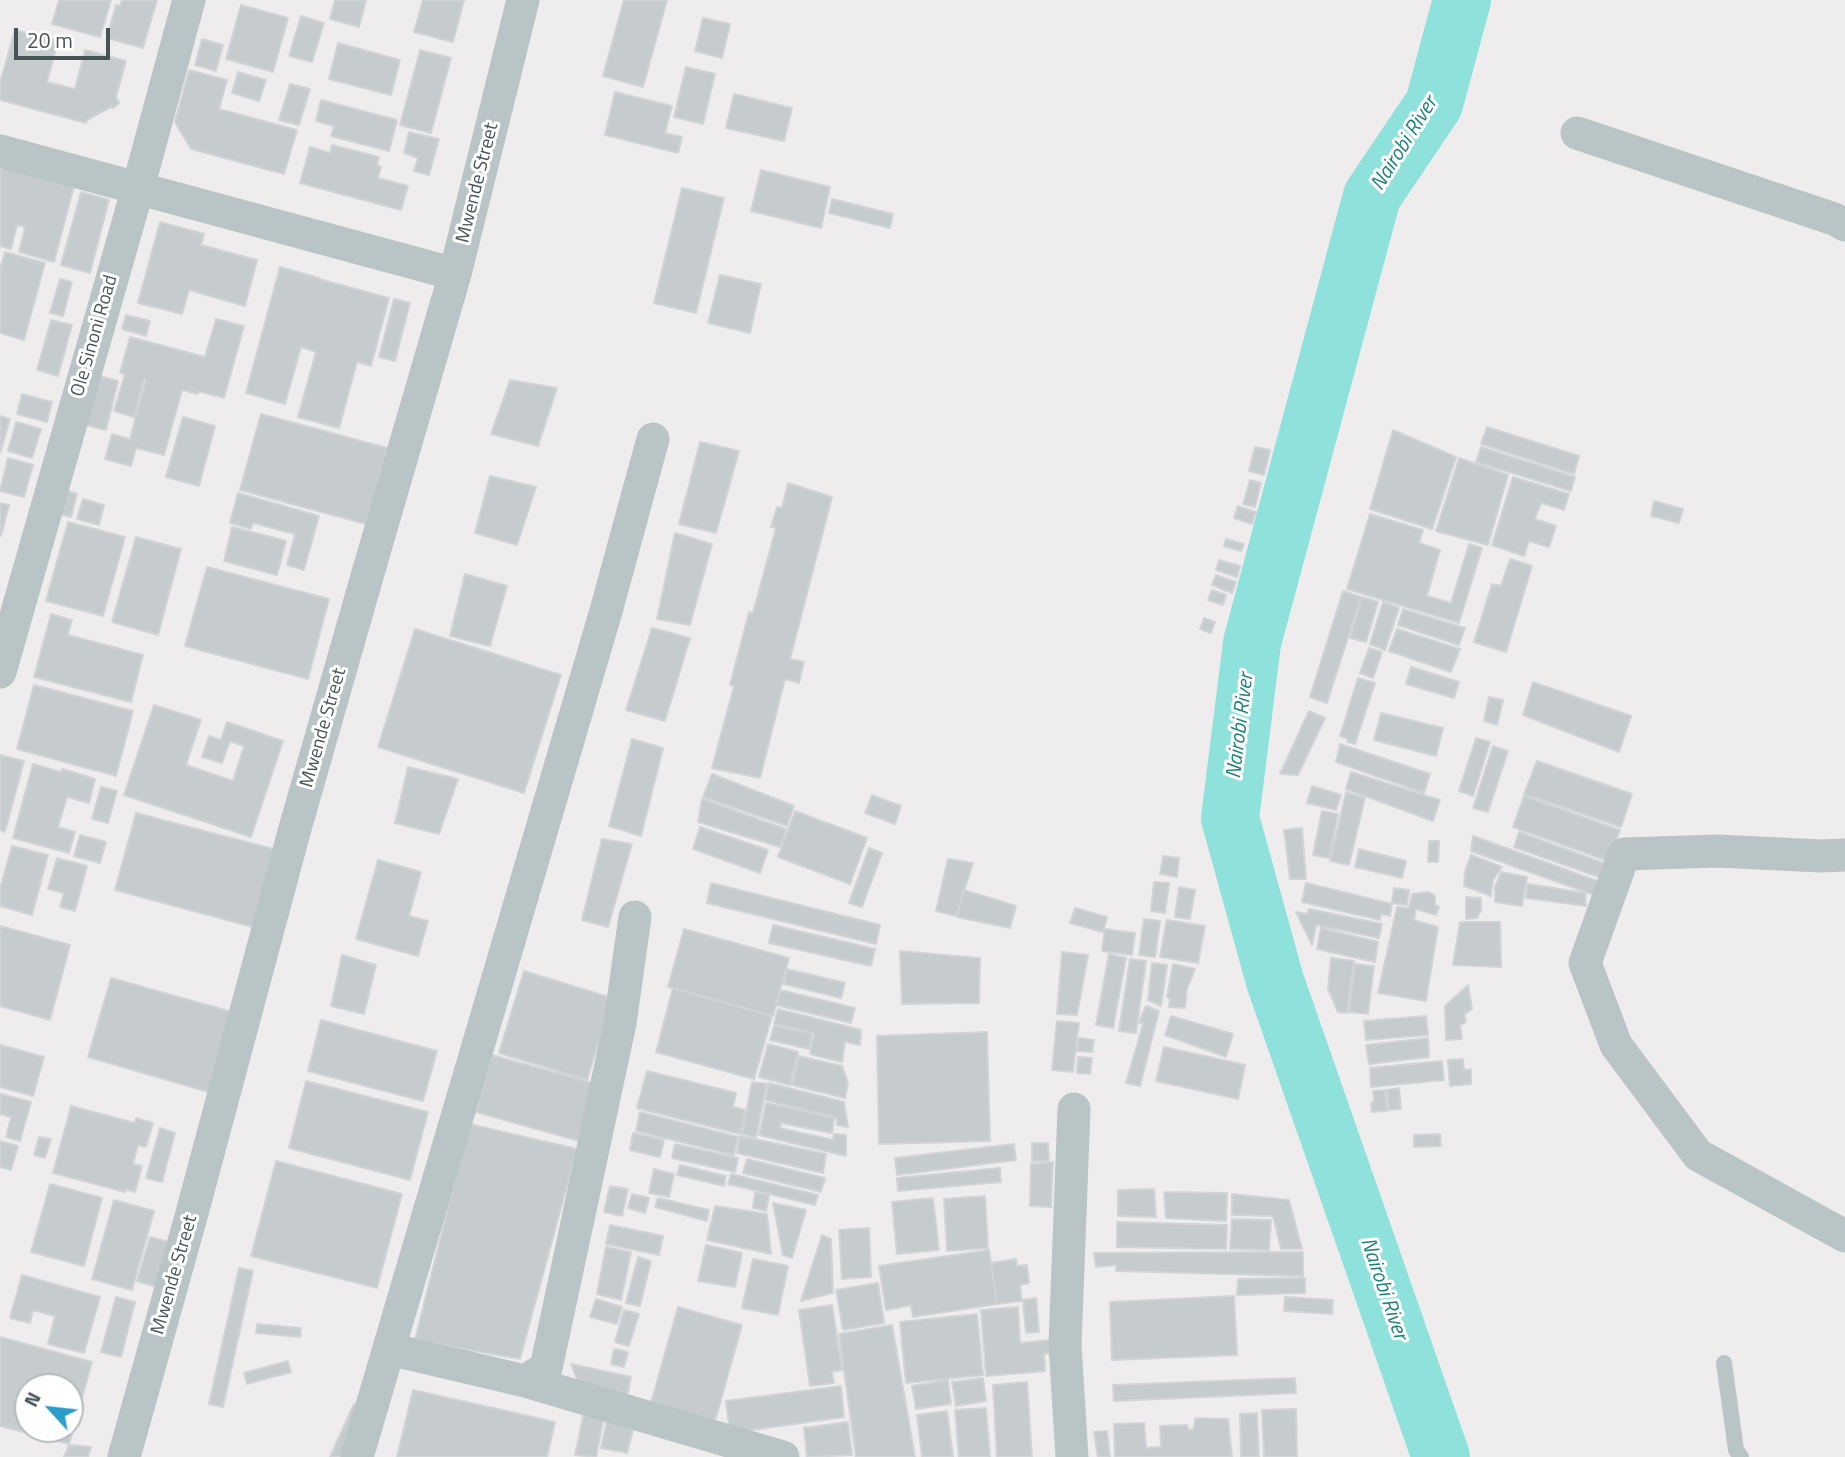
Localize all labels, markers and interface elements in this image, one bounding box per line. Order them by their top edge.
scale bar [18,14,114,58]
text: 20 m [27,24,73,56]
water label: Nairobi River [1366,92,1444,196]
street label: Mwende Street [452,121,504,245]
street label: Ole Sinoni Road [67,273,123,399]
street label: Mwende Street [296,666,352,790]
water label: Nairobi River [1222,672,1260,780]
street label: Mwende Street [147,1213,203,1337]
water label: Nairobi River [1354,1235,1412,1343]
north arrow [14,1373,84,1443]
text: N [16,1387,48,1412]

